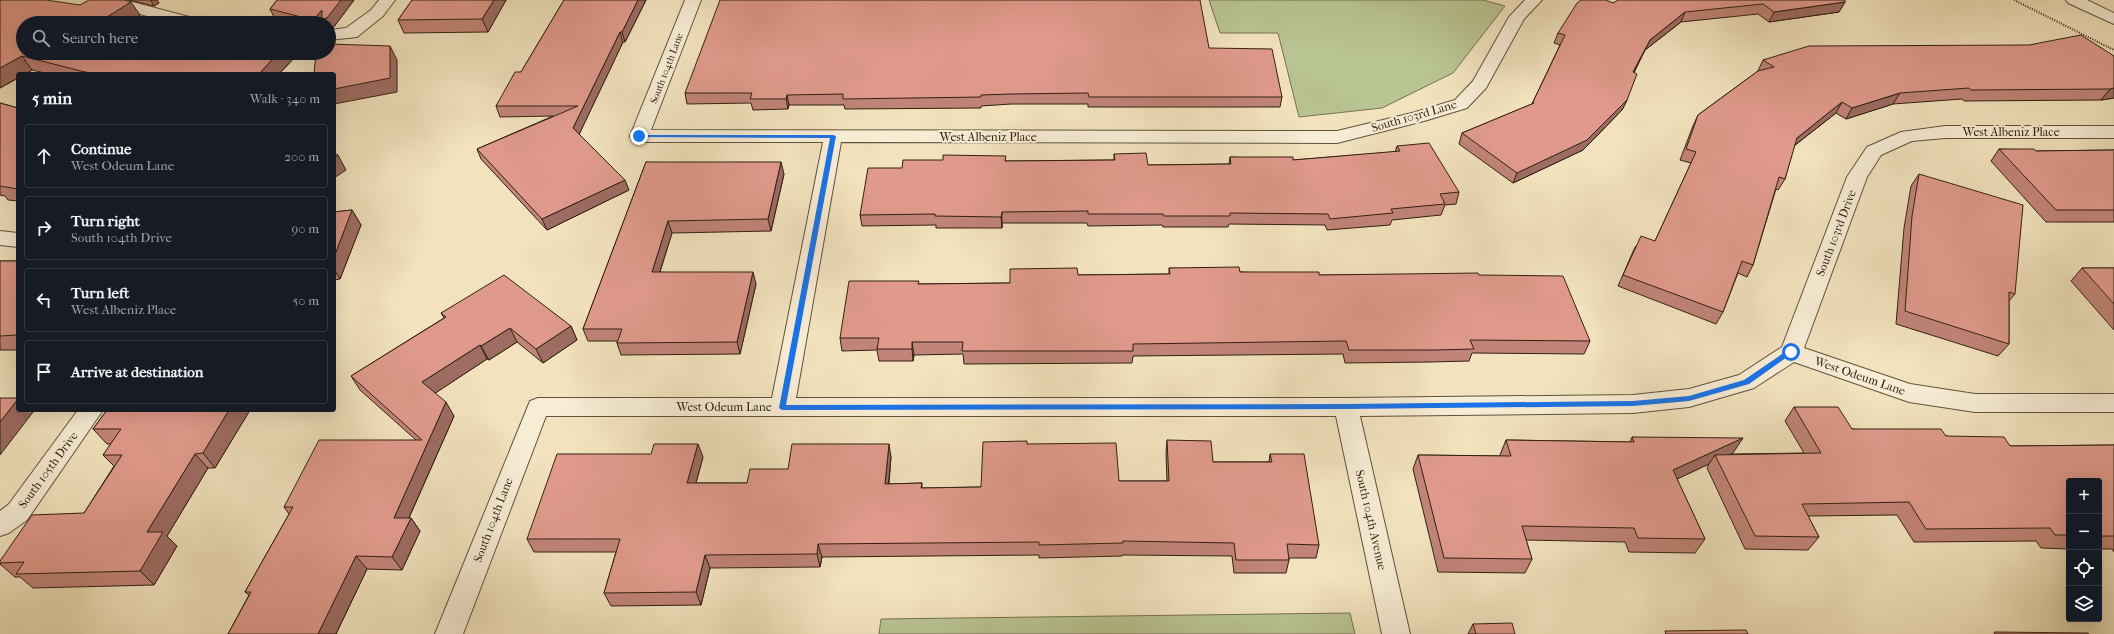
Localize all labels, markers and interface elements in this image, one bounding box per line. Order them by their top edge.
search box [16,16,336,60]
icon: search [30,27,52,49]
text: Search here [62,29,138,47]
street label: South 104th Lane [648,31,686,105]
text: 5 min [32,88,72,108]
text: Walk · 340 m [250,91,320,106]
street label: South 103rd Lane [1370,97,1458,135]
street label: West Albeniz Place [1961,125,2060,139]
route end [630,127,648,145]
street label: West Albeniz Place [938,130,1037,144]
text: Continue [71,140,131,158]
icon: ahead [33,145,55,167]
text: 200 m [284,149,319,164]
text: West Odeum Lane [71,158,174,173]
street label: South 103rd Drive [1813,188,1859,278]
text: Turn right [71,212,140,230]
icon: right [33,217,55,239]
text: 90 m [291,221,319,236]
text: South 104th Drive [71,230,172,245]
text: Turn left [71,284,129,302]
icon: left [33,289,55,311]
text: 50 m [293,293,319,308]
text: West Albeniz Place [71,302,176,317]
route start [1782,343,1800,361]
street label: West Odeum Lane [1812,354,1907,398]
icon: arrive [33,361,55,383]
text: Arrive at destination [71,363,203,381]
street label: West Odeum Lane [675,400,772,414]
street label: South 105th Drive [15,429,81,511]
street label: South 104th Avenue [1353,468,1389,572]
street label: South 104th Lane [470,476,516,564]
map controls [2066,478,2102,622]
button: + [2066,478,2102,514]
button: − [2066,514,2102,550]
button: locate [2066,550,2102,586]
button: layers [2066,586,2102,622]

